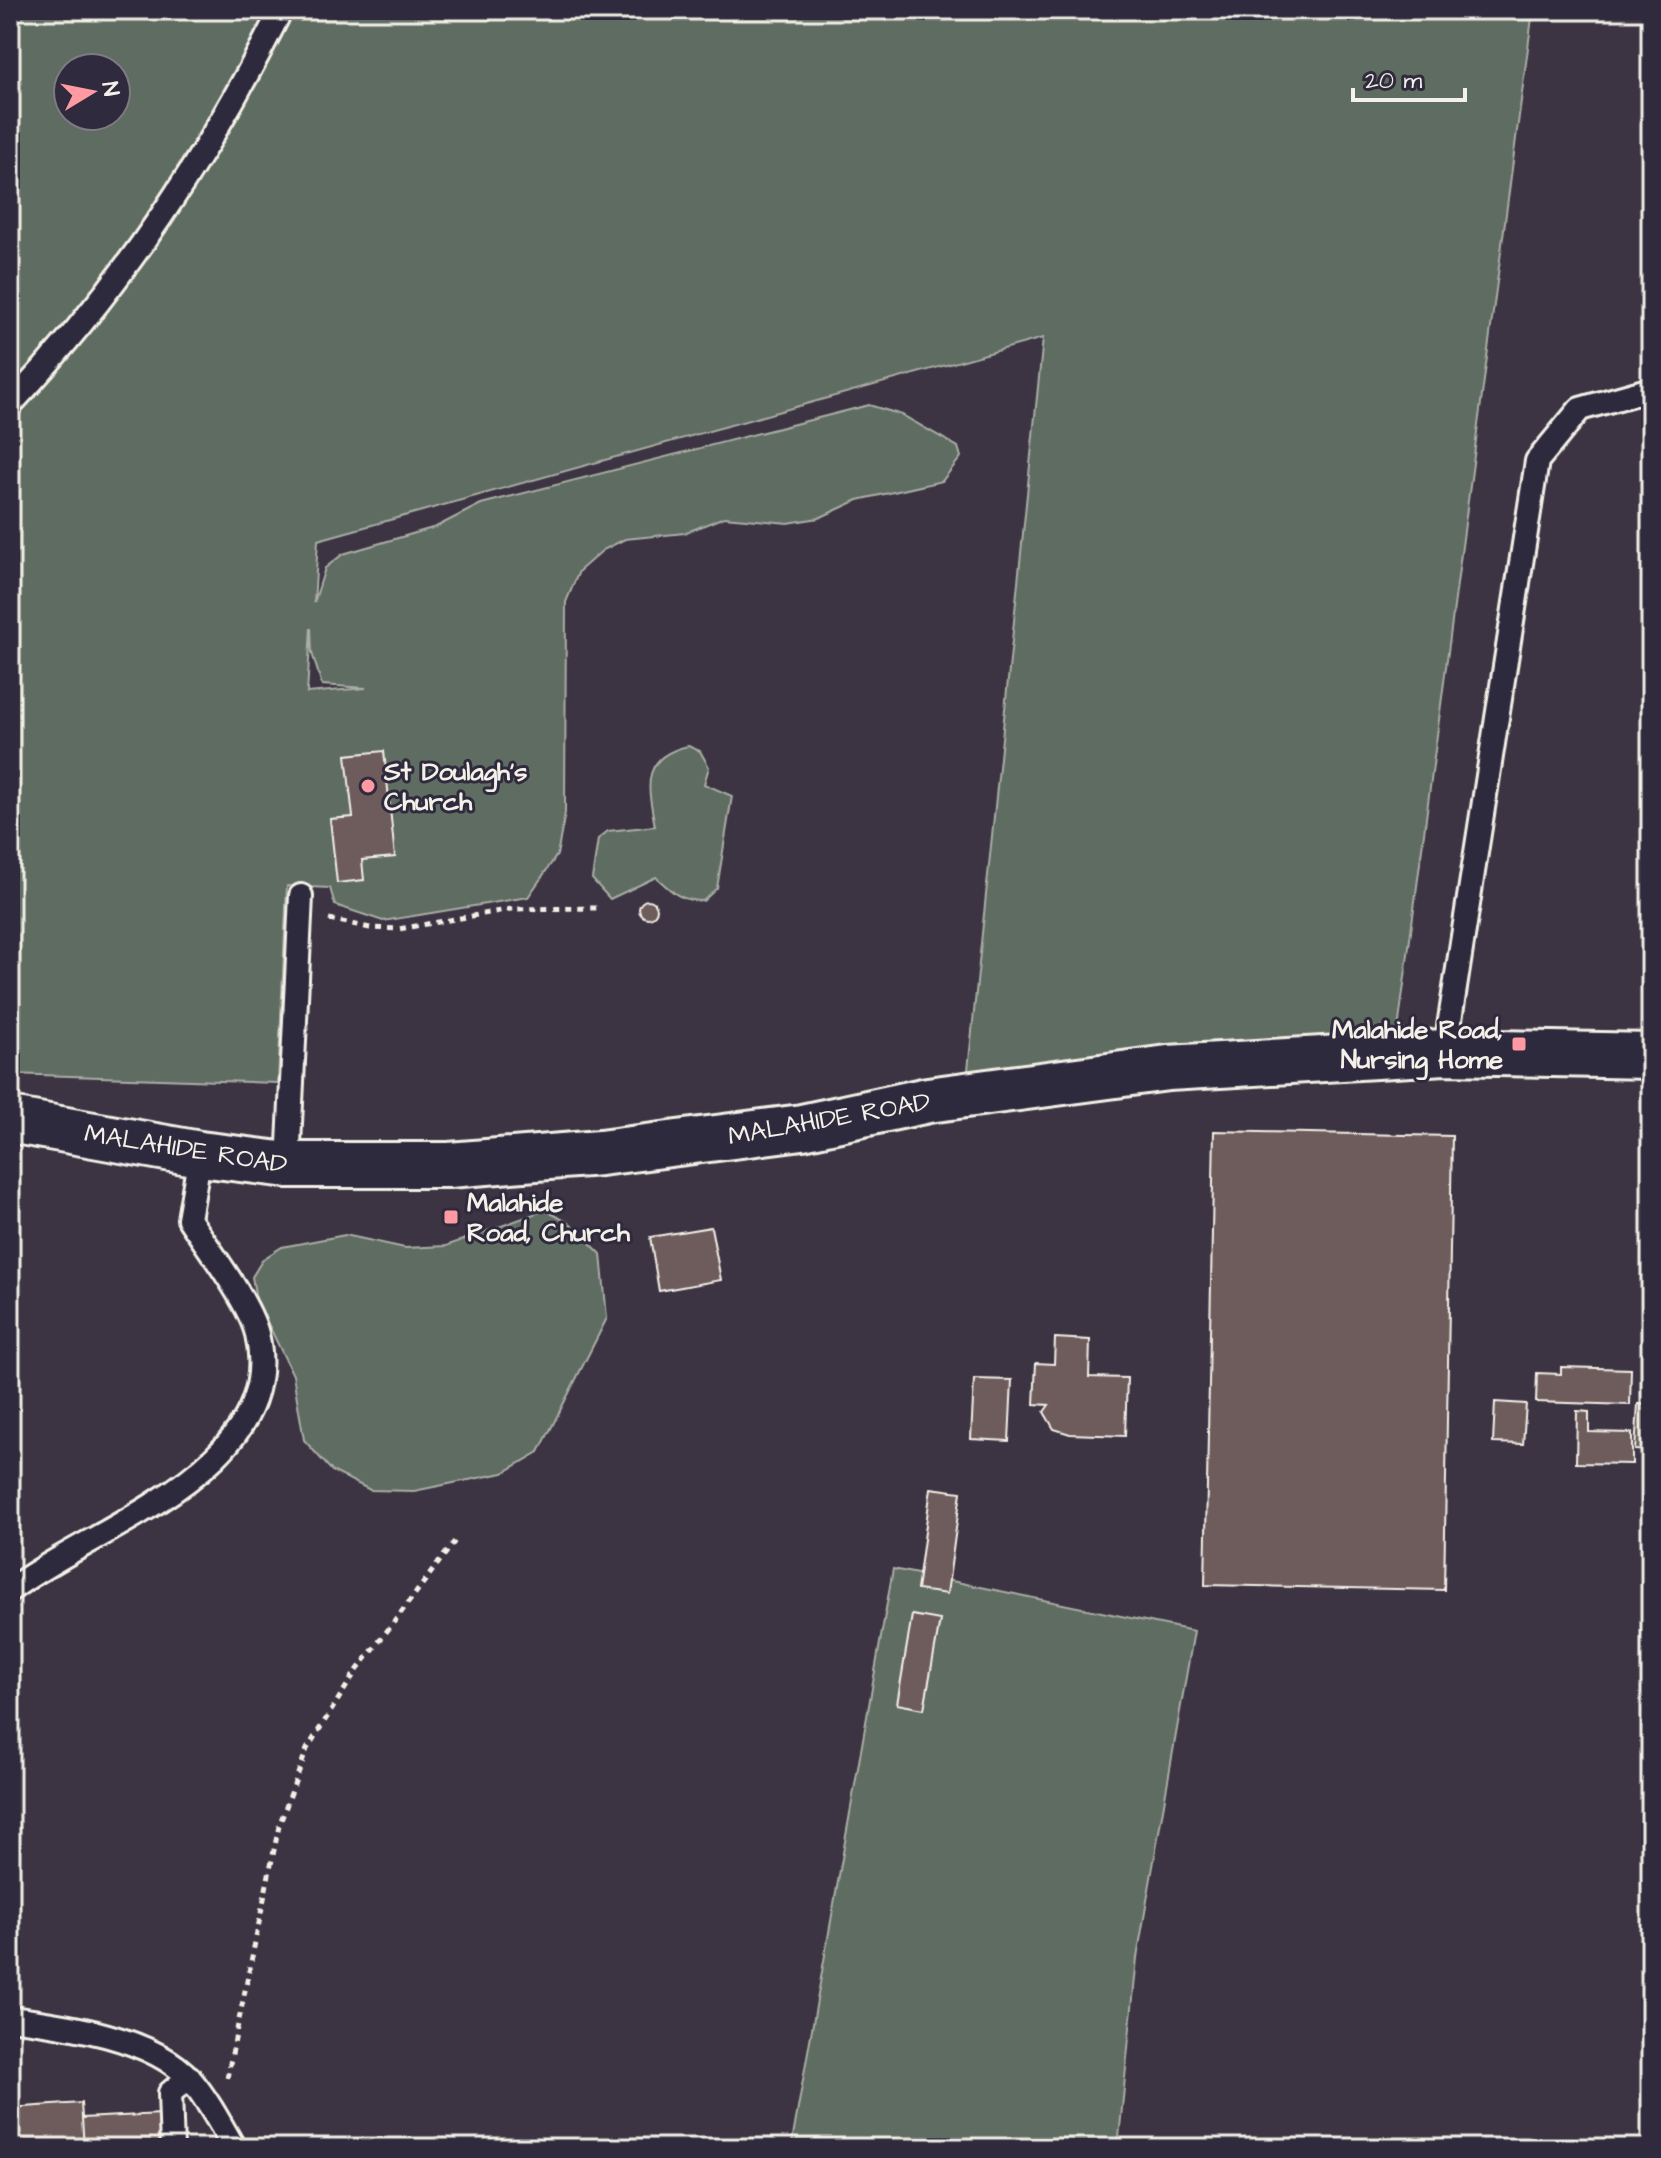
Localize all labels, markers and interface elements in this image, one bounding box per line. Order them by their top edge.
north arrow [52,52,132,132]
scale bar [1353,52,1465,102]
text: 20 m [1365,64,1422,98]
text: N [94,79,127,98]
place label: St Doulagh's Church [383,754,527,820]
marker: St Doulagh's Church [359,777,377,795]
place label: Malahide Road, Nursing Home [1332,1012,1503,1081]
marker: Malahide Road, Nursing Home [1510,1035,1528,1053]
street label: MALAHIDE ROAD [725,1083,933,1154]
street label: MALAHIDE ROAD [82,1115,290,1183]
place label: Malahide Road, Church [467,1185,631,1251]
marker: Malahide Road, Church [442,1208,460,1226]

